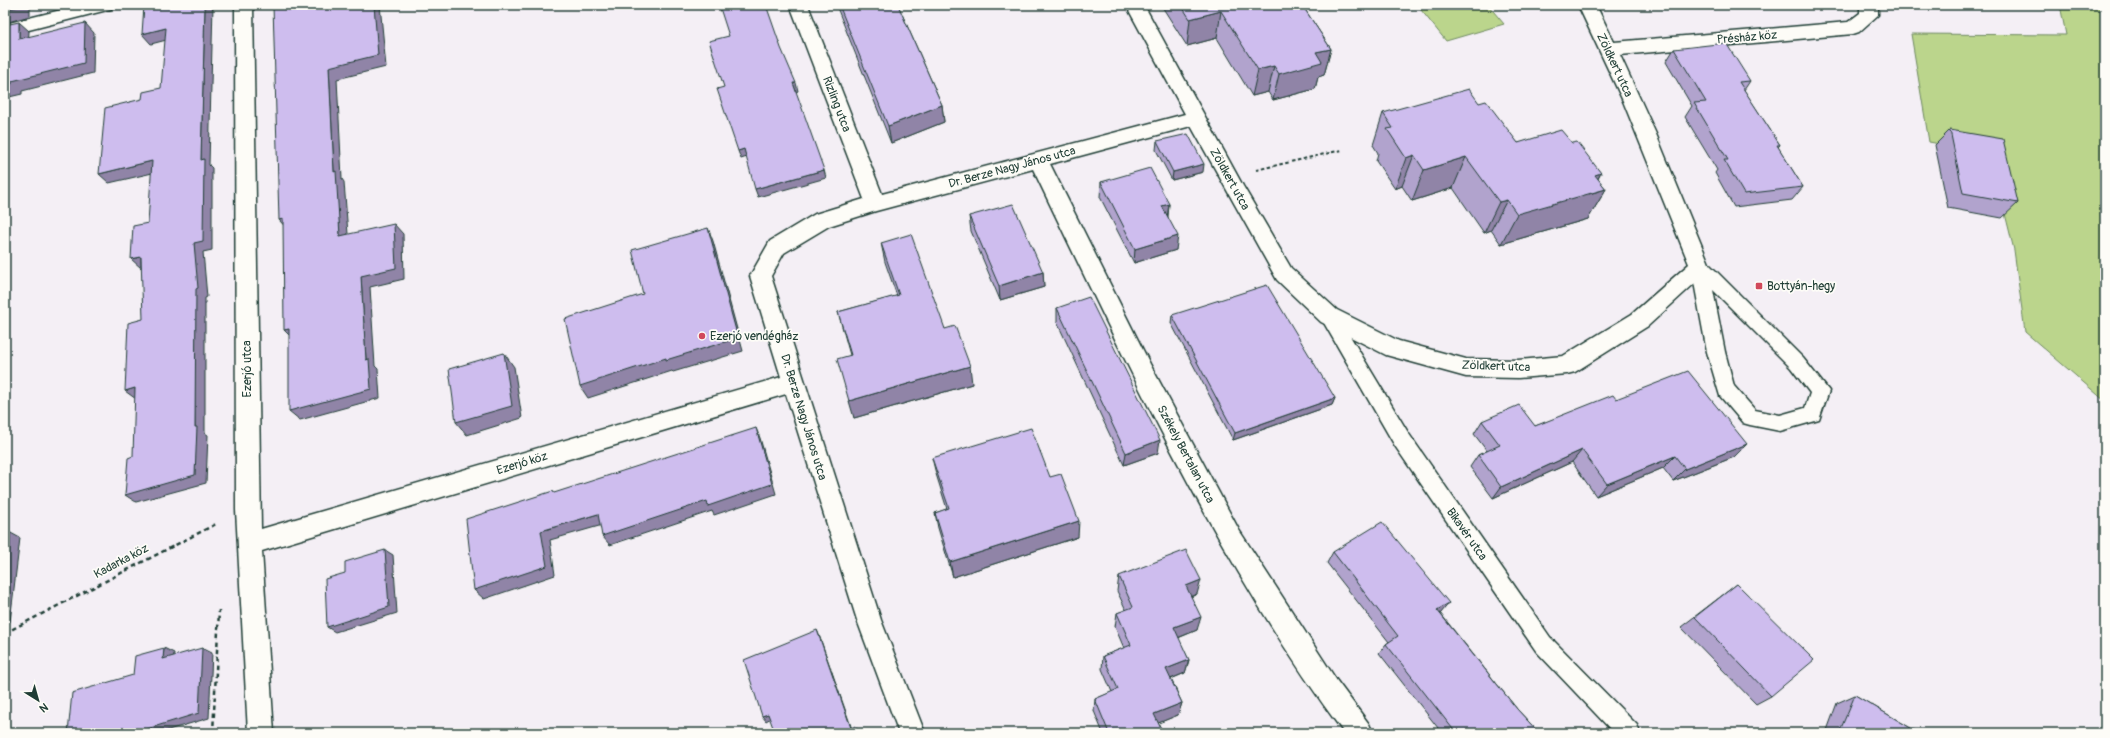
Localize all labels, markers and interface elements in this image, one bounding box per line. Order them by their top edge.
street label: Présház köz [1716,27,1778,48]
street label: Zöldkert utca [1593,31,1636,100]
street label: Rizling utca [819,74,854,134]
street label: Dr. Berze Nagy János utca [947,143,1078,192]
street label: Zöldkert utca [1206,146,1253,213]
place label: Bottyán-hegy [1767,279,1835,294]
marker: Bottyán-hegy [1754,281,1764,291]
place label: Ezerjó vendégház [710,329,798,344]
marker: Ezerjó vendégház [697,331,707,341]
street label: Ezerjó utca [240,340,255,398]
street label: Dr. Berze Nagy János utca [777,352,830,482]
street label: Zöldkert utca [1461,358,1531,375]
street label: Székely Bertalan utca [1153,403,1218,506]
street label: Ezerjó köz [495,449,549,478]
street label: Bikavér utca [1443,505,1490,564]
street label: Kadarka köz [91,541,151,582]
north arrow [18,680,58,720]
text: N [36,700,51,715]

